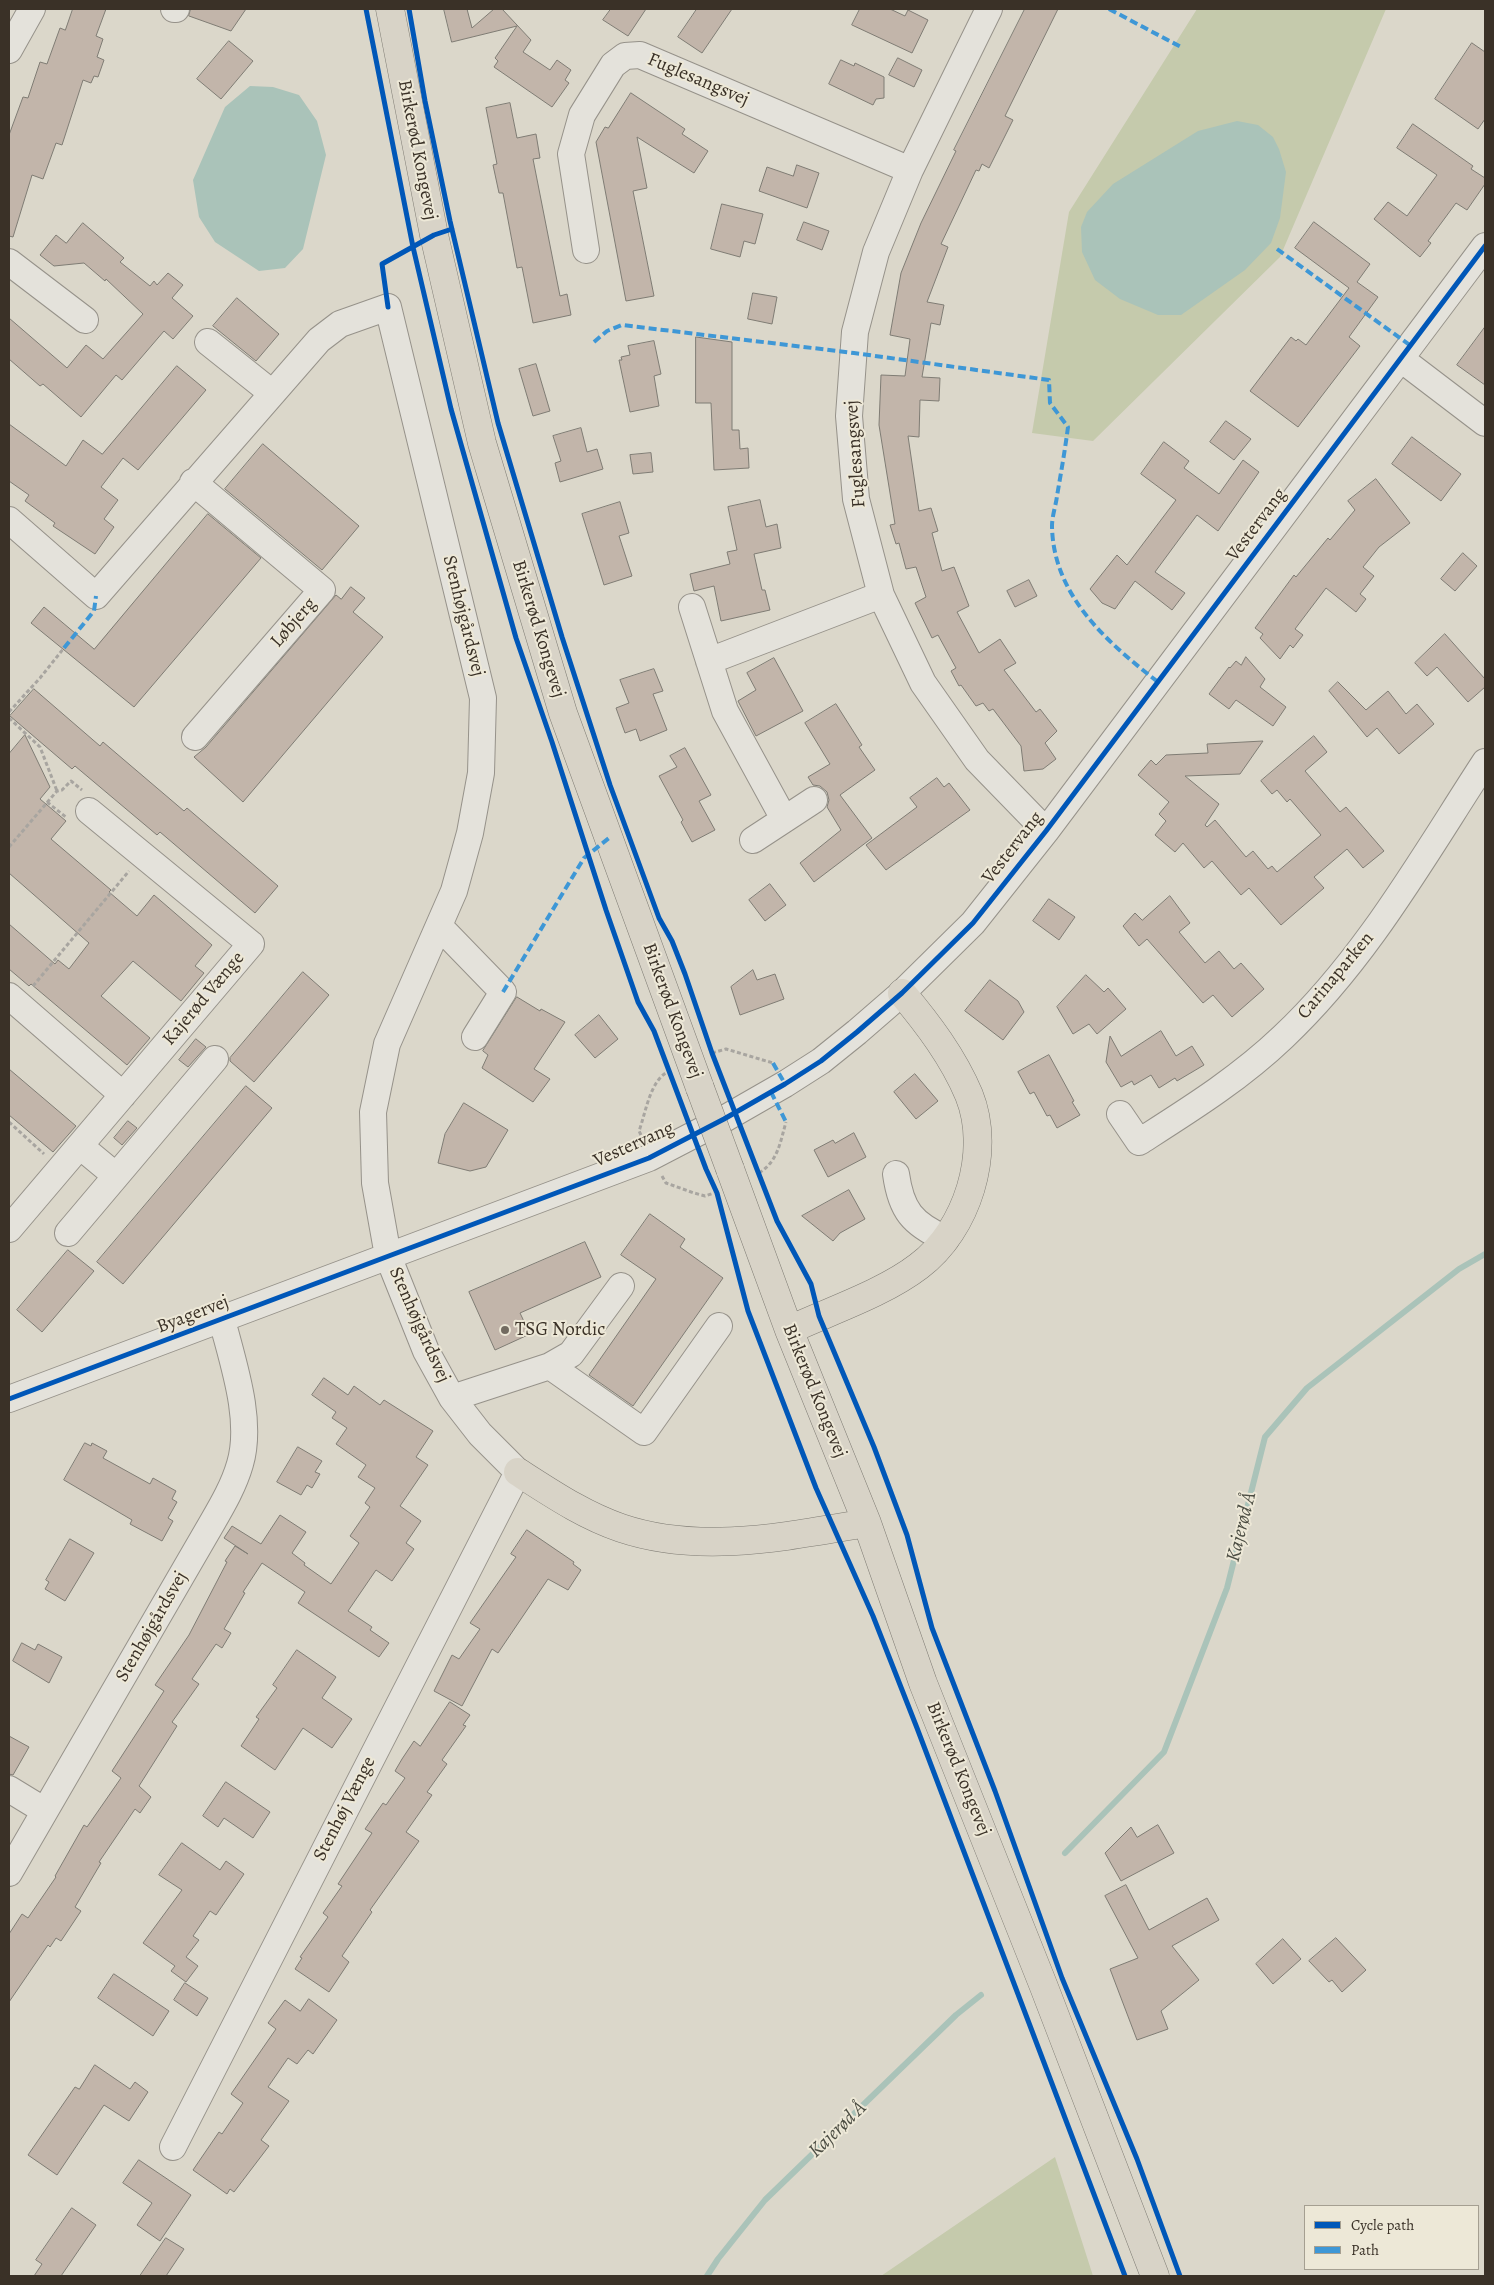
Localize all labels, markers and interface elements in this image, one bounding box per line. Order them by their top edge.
street label: Fuglesangsvej [644,48,752,112]
street label: Birkerød Kongevej [392,78,442,222]
street label: Fuglesangsvej [841,399,871,509]
street label: Vestervang [1222,484,1292,566]
street label: Stenhøjgårdsvej [437,553,489,679]
street label: Birkerød Kongevej [506,558,570,700]
street label: Løbjerg [266,593,322,653]
street label: Vestervang [978,807,1048,889]
street label: Carinaparken [1293,928,1379,1024]
street label: Birkerød Kongevej [637,940,707,1082]
street label: Kajerød Vænge [158,948,250,1050]
street label: Vestervang [590,1117,678,1173]
street label: Stenhøjgårdsvej [383,1264,455,1386]
street label: Byagervej [154,1291,232,1339]
place label: TSG Nordic [515,1319,605,1341]
street label: Birkerød Kongevej [777,1321,851,1461]
marker: TSG Nordic [499,1324,511,1336]
water label: Kajerød Å [1222,1489,1262,1565]
street label: Stenhøjgårdsvej [111,1568,193,1686]
street label: Birkerød Kongevej [921,1699,995,1839]
street label: Stenhøj Vænge [309,1753,381,1865]
water label: Kajerød Å [804,2097,872,2163]
legend [1304,2205,1479,2270]
text: Cycle path [1351,2215,1414,2235]
text: Path [1351,2240,1379,2260]

